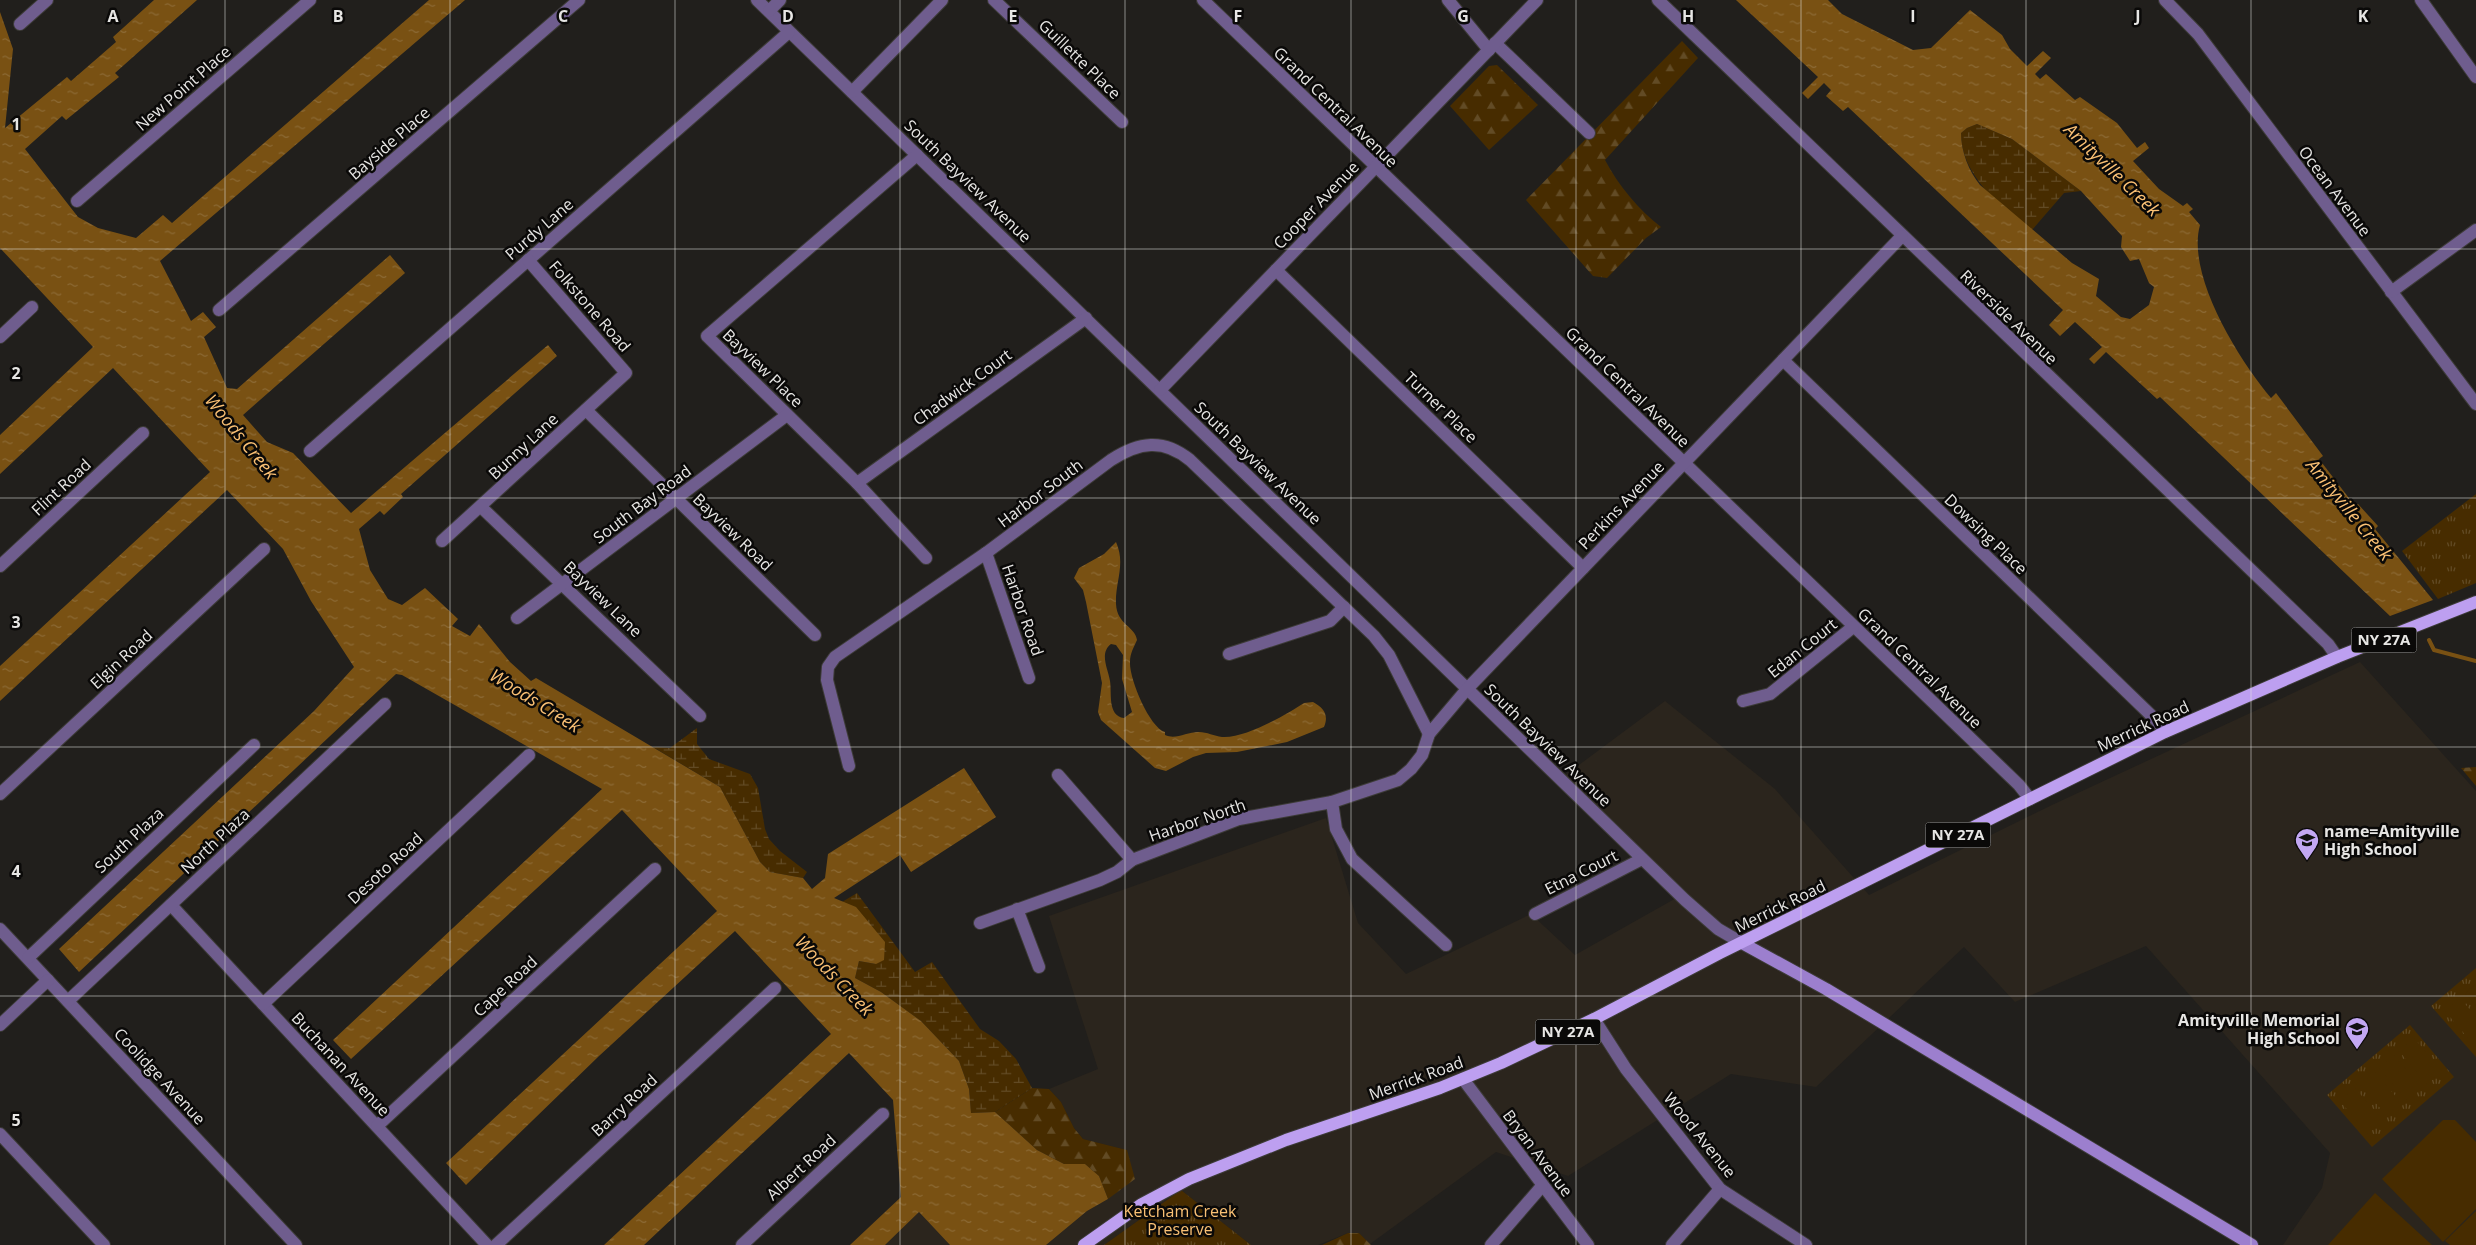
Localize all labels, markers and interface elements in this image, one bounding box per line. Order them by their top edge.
text: A [107,5,119,27]
text: B [333,5,343,27]
text: C [558,5,568,27]
text: D [782,5,794,27]
text: E [1009,5,1018,27]
text: F [1234,5,1242,27]
text: G [1457,5,1469,27]
text: H [1682,5,1694,27]
text: I [1910,5,1916,27]
text: J [2133,5,2141,27]
text: K [2358,5,2369,27]
street label: Guillette Place [1034,14,1126,104]
street label: New Point Place [131,40,235,136]
street label: Grand Central Avenue [1269,42,1403,172]
street label: Bayside Place [344,102,434,184]
text: 1 [11,113,21,135]
street label: South Bayview Avenue [900,115,1036,247]
water label: Amityville Creek [2058,116,2167,222]
street label: Ocean Avenue [2294,141,2376,241]
street label: Cooper Avenue [1268,156,1364,254]
street label: Purdy Lane [500,193,578,265]
street label: Folkstone Road [544,256,636,356]
street label: Riverside Avenue [1955,265,2063,369]
street label: Grand Central Avenue [1561,322,1695,452]
street label: Bayview Place [718,324,808,412]
street label: Chadwick Court [908,344,1016,430]
text: 2 [11,362,21,384]
street label: Turner Place [1400,366,1482,448]
water label: Woods Creek [200,389,284,485]
street label: South Bayview Avenue [1190,397,1326,529]
street label: Bunny Lane [483,408,563,484]
water label: Amityville Creek [2300,452,2399,566]
street label: Flint Road [26,454,96,520]
street label: Harbor South [993,454,1087,532]
street label: Perkins Avenue [1573,456,1669,554]
street label: South Bay Road [588,460,696,548]
street label: Bayview Road [688,488,778,576]
street label: Dowsing Place [1940,489,2032,579]
street label: Bayview Lane [559,556,647,642]
street label: Harbor Road [997,561,1049,659]
street label: Grand Central Avenue [1853,603,1987,733]
text: 3 [11,611,21,633]
street label: Edan Court [1763,613,1842,683]
street label: Elgin Road [85,624,157,694]
road number: NY 27A [2352,628,2416,652]
water label: Woods Creek [486,663,587,738]
street label: South Bayview Avenue [1480,679,1616,811]
street label: Merrick Road [2094,695,2192,757]
street label: Harbor North [1146,793,1248,847]
street label: South Plaza [90,802,168,878]
street label: North Plaza [176,803,254,879]
place label: name=Amityville High School [2324,820,2459,860]
road number: NY 27A [1926,822,1990,848]
street label: Desoto Road [343,827,427,909]
school or university icon: name=Amityville High School [2294,827,2320,861]
street label: Etna Court [1541,844,1622,900]
text: 4 [11,860,21,882]
street label: Merrick Road [1731,874,1829,938]
water label: Woods Creek [790,930,880,1022]
street label: Cape Road [468,951,542,1021]
street label: Buchanan Avenue [287,1007,395,1121]
place label: Amityville Memorial High School [2178,1009,2340,1049]
school or university icon: Amityville Memorial High School [2344,1016,2370,1050]
road number: NY 27A [1536,1020,1600,1044]
street label: Coolidge Avenue [109,1023,211,1129]
street label: Merrick Road [1366,1051,1466,1105]
street label: Barry Road [586,1069,662,1141]
street label: Wood Avenue [1659,1088,1741,1182]
street label: Bryan Avenue [1498,1105,1578,1201]
text: 5 [11,1109,21,1131]
street label: Albert Road [761,1129,841,1205]
park label: Ketcham Creek Preserve [1124,1200,1237,1240]

